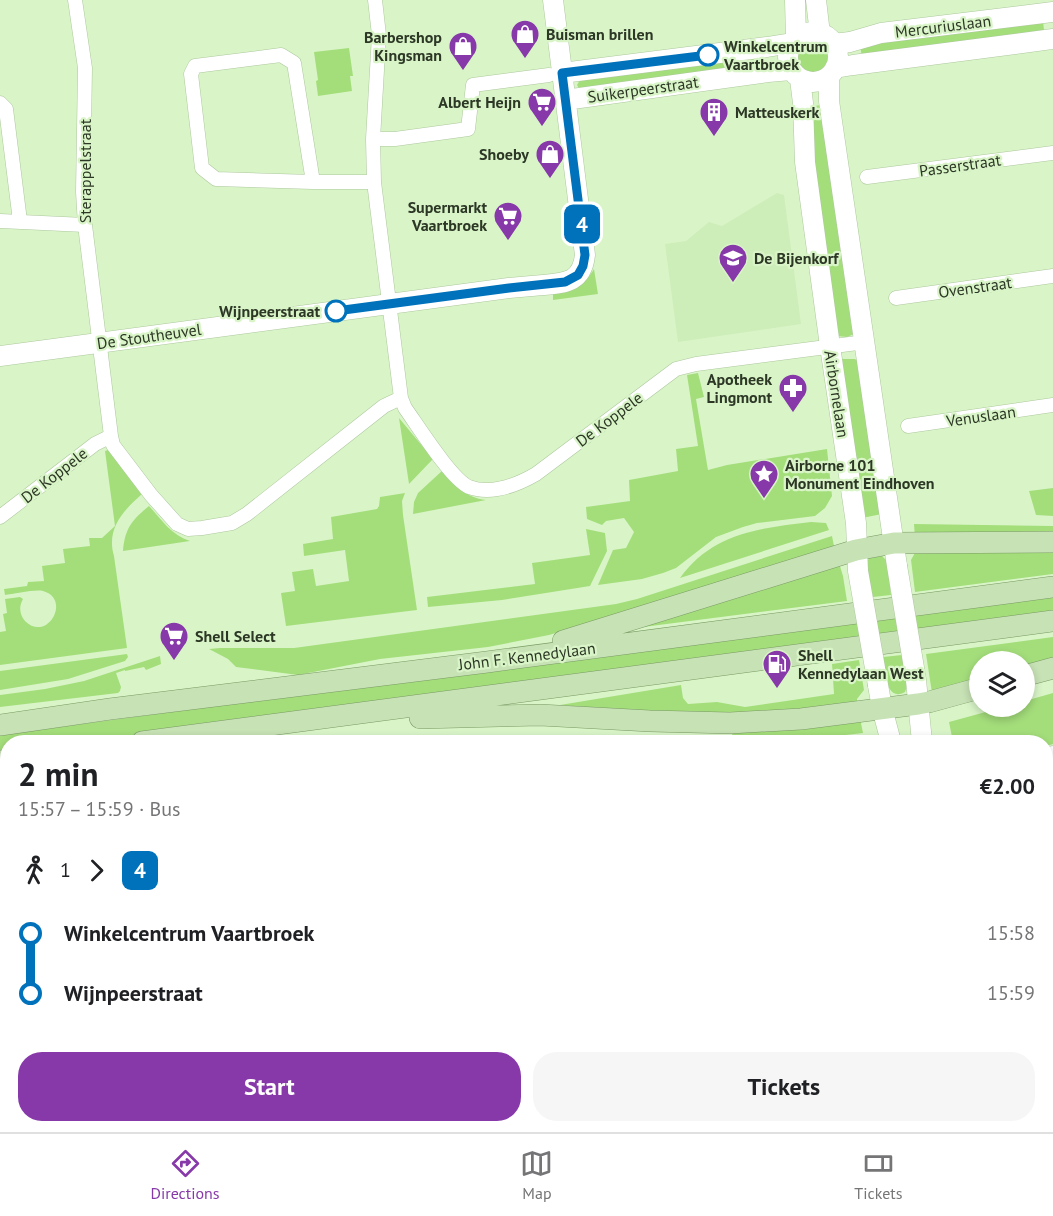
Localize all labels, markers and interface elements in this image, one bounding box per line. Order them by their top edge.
street label: Mercuriuslaan [894,10,992,42]
shop icon: Buisman brillen [509,18,541,60]
place label: Buisman brillen [546,24,653,44]
place label: Barbershop Kingsman [364,27,442,65]
shop icon: Barbershop Kingsman [447,30,479,72]
place label: Winkelcentrum Vaartbroek [723,36,828,74]
marker: Winkelcentrum Vaartbroek [697,44,719,66]
street label: Suikerpeerstraat [586,71,700,107]
supermarket icon: Albert Heijn [526,86,558,128]
place label: Albert Heijn [438,92,521,112]
building icon: Matteuskerk [698,96,730,138]
place label: Matteuskerk [735,102,820,122]
street label: Sterappelstraat [75,118,95,223]
shop icon: Shoeby [534,138,566,180]
place label: Shoeby [479,144,529,164]
street label: Passerstraat [918,149,1003,181]
place label: Supermarkt Vaartbroek [408,197,487,235]
supermarket icon: Supermarkt Vaartbroek [492,200,524,242]
line badge: 4 [562,204,602,244]
text: 4 [576,211,588,238]
school or university icon: De Bijenkorf [717,242,749,284]
place label: De Bijenkorf [754,248,839,268]
street label: Ovenstraat [937,272,1014,302]
marker: Wijnpeerstraat [325,300,347,322]
place label: Wijnpeerstraat [219,301,320,321]
street label: De Stoutheuvel [96,319,203,353]
street label: Airbornelaan [820,349,854,439]
place label: Apotheek Lingmont [706,369,772,407]
pharmacy icon: Apotheek Lingmont [777,372,809,414]
street label: De Koppele [572,387,646,451]
street label: Venuslaan [944,401,1017,431]
street label: De Koppele [17,443,91,507]
place label: Airborne 101 Monument Eindhoven [785,455,935,493]
place icon: Airborne 101 Monument Eindhoven [748,458,780,500]
supermarket icon: Shell Select [158,620,190,662]
place label: Shell Select [195,626,276,646]
street label: John F. Kennedylaan [456,638,597,674]
place label: Shell Kennedylaan West [798,645,924,683]
fuel station icon: Shell Kennedylaan West [761,648,793,690]
map controls [969,651,1035,717]
button: layers [969,651,1035,717]
text: 2 min [18,752,99,795]
text: €2.00 [980,772,1035,800]
text: 15:57 – 15:59 · Bus [18,796,180,822]
icon: walk [18,854,51,887]
icon: forward [80,854,113,887]
text: 1 [60,857,71,883]
text: 4 [134,857,146,884]
text: Winkelcentrum Vaartbroek [64,919,314,947]
text: 15:58 [987,920,1035,946]
text: Wijnpeerstraat [64,979,203,1007]
text: 15:59 [987,980,1035,1006]
button: Start [18,1052,521,1121]
button: Tickets [533,1052,1035,1121]
tab: Directions [150,1147,220,1203]
tab: Map [520,1147,553,1203]
tab: Tickets [854,1147,903,1203]

